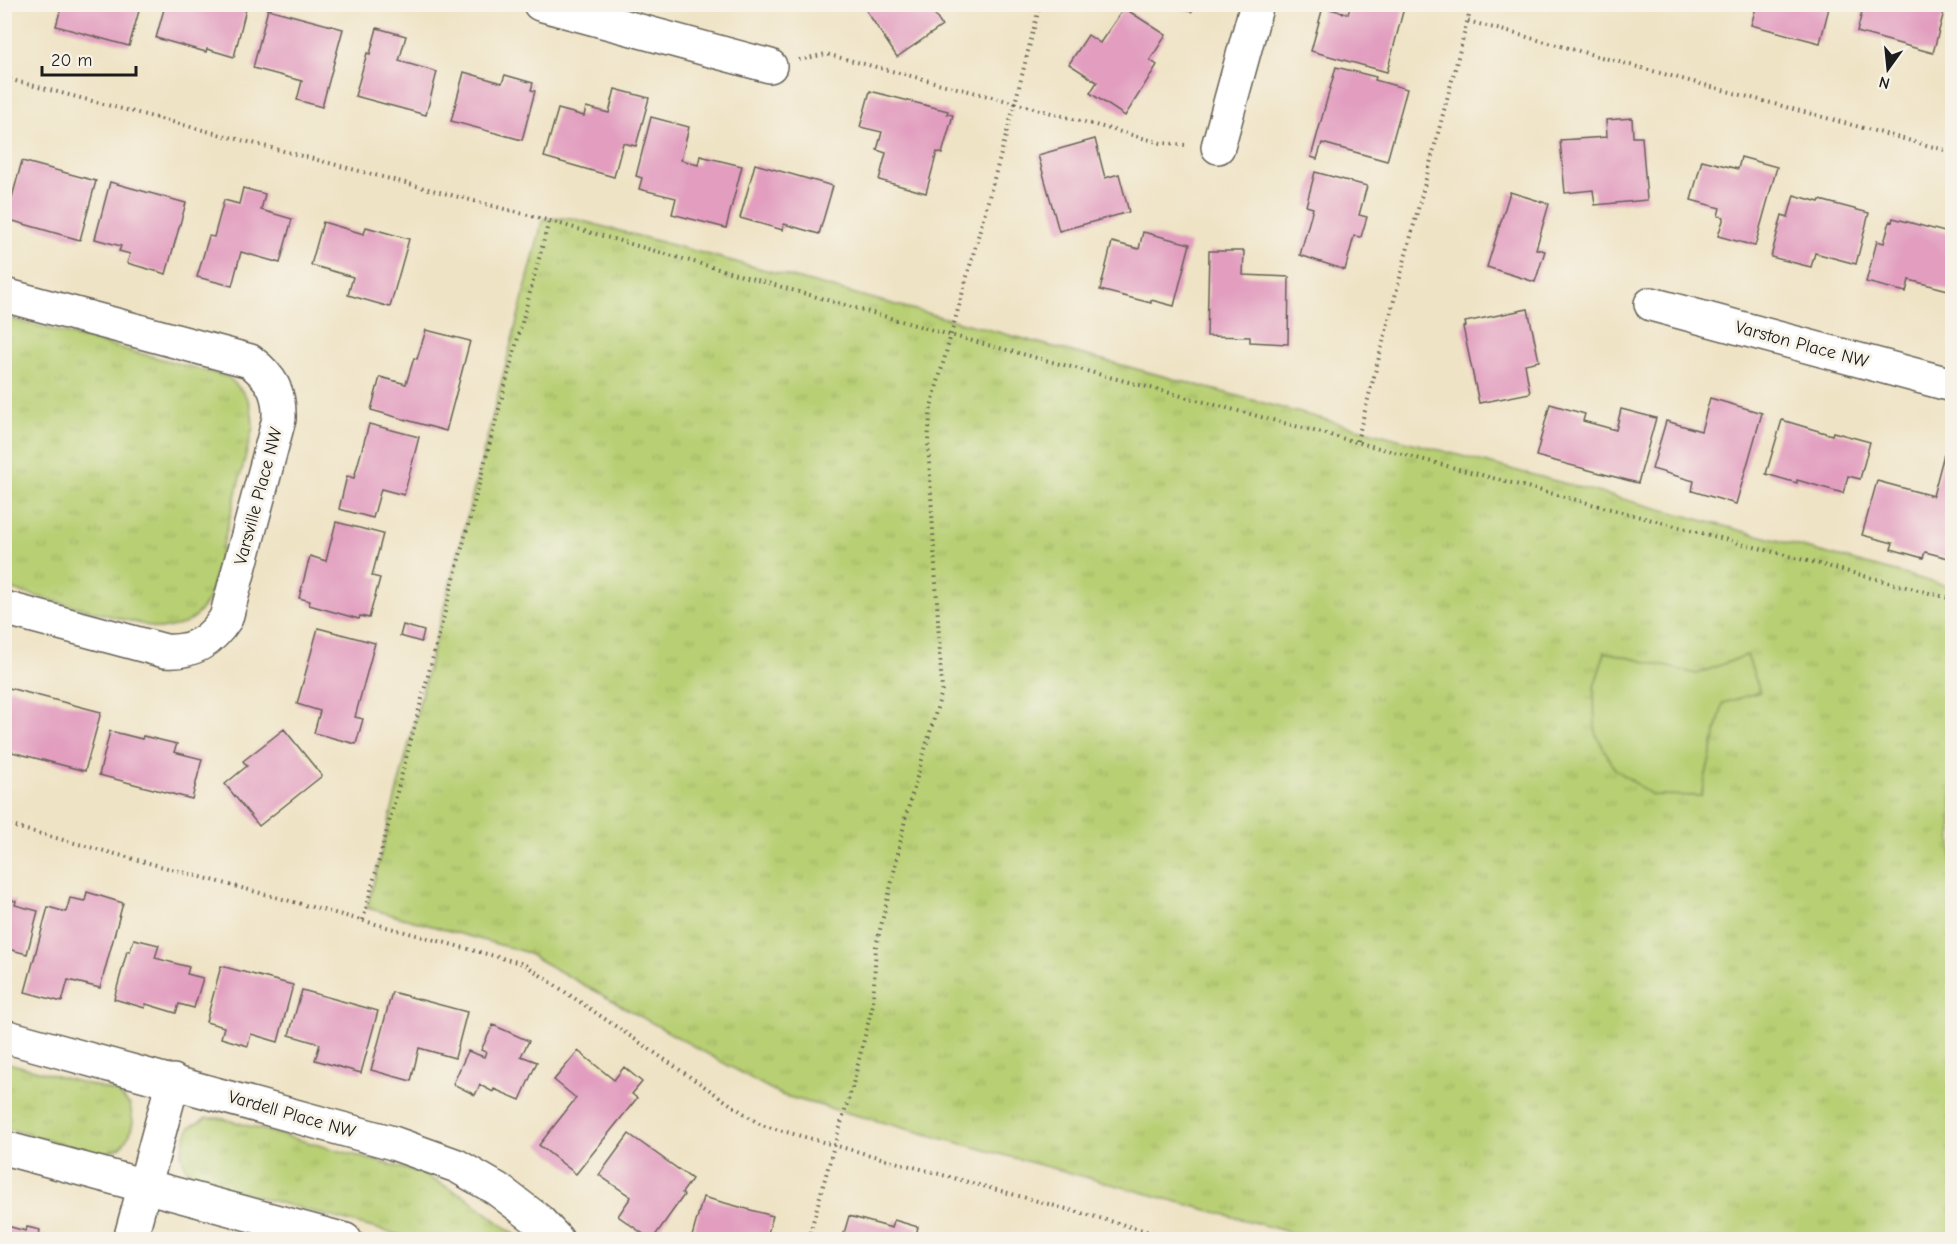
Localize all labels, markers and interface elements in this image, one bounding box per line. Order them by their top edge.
scale bar [42,39,136,77]
north arrow [1858,39,1918,99]
text: 20 m [51,50,92,71]
text: N [1877,72,1892,93]
street label: Varston Place NW [1733,317,1871,372]
street label: Varsville Place NW [230,425,287,567]
street label: Vardell Place NW [226,1086,358,1143]

